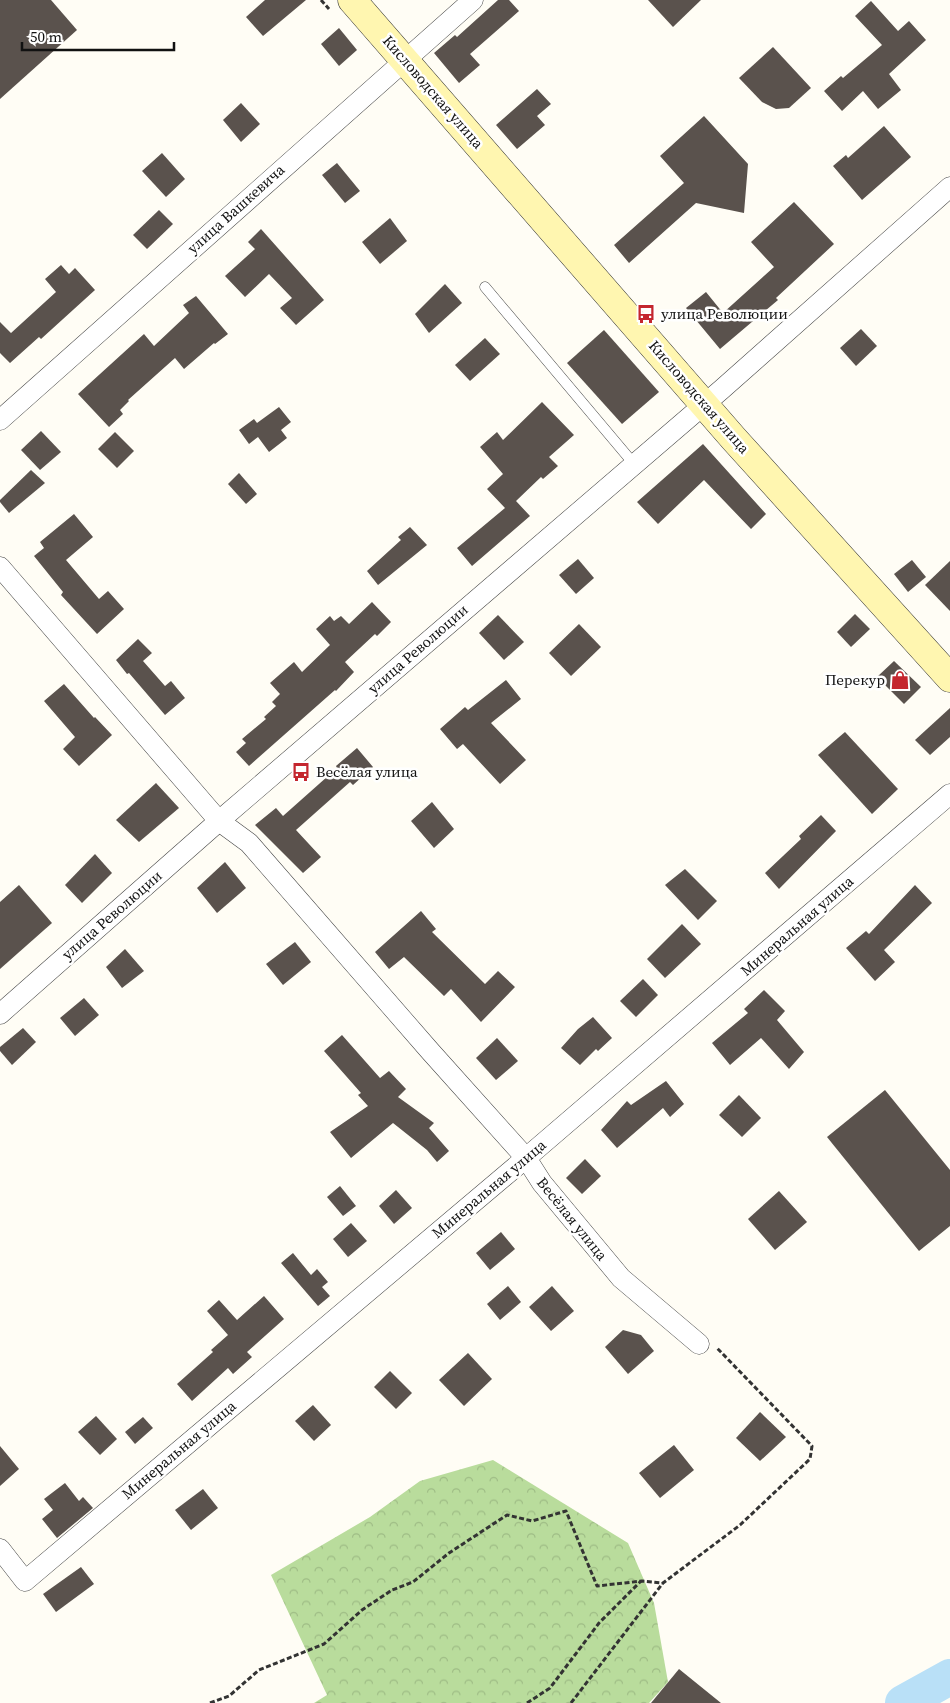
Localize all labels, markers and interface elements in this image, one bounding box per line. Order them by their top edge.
scale bar [22,20,175,52]
text: 50 m [30,26,62,47]
street label: Кисловодская улица [378,30,489,153]
street label: улица Вашкевича [182,159,289,258]
bus stop icon: улица Революции [635,303,657,325]
place label: улица Революции [661,303,788,324]
street label: Кисловодская улица [644,335,755,458]
street label: улица Революции [363,599,473,698]
place label: Перекур [825,669,885,690]
shop icon: Перекур [889,669,911,691]
bus stop icon: Весёлая улица [290,761,312,783]
place label: Весёлая улица [316,761,418,782]
street label: улица Революции [57,865,167,964]
street label: Минеральная улица [736,870,858,981]
street label: Минеральная улица [427,1134,551,1243]
street label: Весёлая улица [532,1173,613,1265]
street label: Минеральная улица [117,1395,241,1504]

